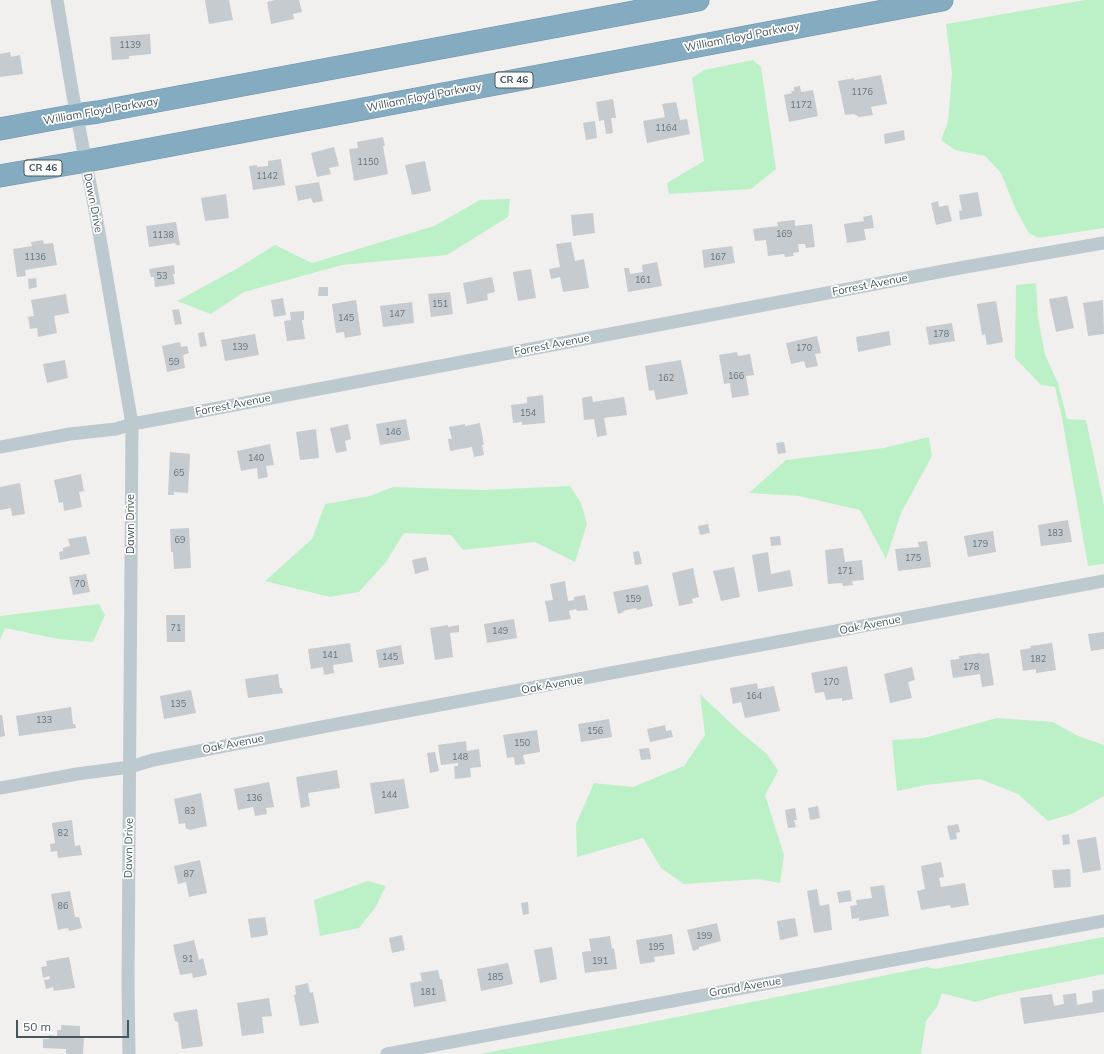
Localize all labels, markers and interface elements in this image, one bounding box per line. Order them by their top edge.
street label: William Floyd Parkway [683,19,801,55]
house number: 1139 [119,40,141,50]
road number: CR 46 [495,72,533,88]
street label: William Floyd Parkway [365,79,483,115]
house number: 1176 [851,87,873,97]
street label: William Floyd Parkway [42,94,160,128]
house number: 1172 [790,100,812,110]
house number: 1164 [655,123,677,133]
house number: 1150 [357,157,379,167]
road number: CR 46 [24,160,62,176]
house number: 1142 [256,171,278,181]
street label: Dawn Drive [81,172,105,234]
house number: 169 [776,229,792,239]
house number: 1138 [152,230,174,240]
house number: 1136 [24,252,46,262]
house number: 167 [710,252,726,262]
house number: 53 [157,271,167,281]
street label: Forrest Avenue [831,271,909,299]
house number: 161 [635,275,651,285]
house number: 151 [432,299,448,309]
house number: 147 [389,309,405,319]
house number: 145 [338,313,354,323]
house number: 178 [933,329,949,339]
street label: Forrest Avenue [513,331,591,359]
house number: 139 [232,342,248,352]
house number: 170 [796,343,812,353]
house number: 59 [169,357,179,367]
house number: 166 [728,371,744,381]
house number: 162 [658,373,674,383]
street label: Forrest Avenue [194,391,272,419]
house number: 154 [520,408,536,418]
house number: 146 [385,427,401,437]
house number: 140 [248,453,264,463]
house number: 65 [174,468,184,478]
street label: Dawn Drive [124,494,138,554]
house number: 183 [1047,528,1063,538]
house number: 69 [175,535,185,545]
house number: 179 [972,539,988,549]
house number: 175 [905,553,921,563]
house number: 171 [837,566,853,576]
house number: 70 [75,579,85,589]
house number: 159 [625,594,641,604]
street label: Oak Avenue [838,613,902,637]
house number: 71 [171,623,181,633]
house number: 149 [492,626,508,636]
house number: 141 [322,650,338,660]
house number: 145 [382,652,398,662]
house number: 182 [1030,654,1046,664]
house number: 178 [963,662,979,672]
street label: Oak Avenue [520,673,584,697]
house number: 170 [823,677,839,687]
house number: 164 [746,691,762,701]
house number: 135 [170,699,186,709]
house number: 133 [36,715,52,725]
house number: 156 [587,726,603,736]
street label: Oak Avenue [201,732,265,756]
house number: 150 [514,738,530,748]
house number: 148 [452,752,468,762]
house number: 144 [381,790,397,800]
house number: 136 [246,793,262,803]
house number: 83 [185,806,195,816]
street label: Dawn Drive [122,818,136,878]
house number: 82 [58,828,68,838]
house number: 87 [184,869,194,879]
house number: 86 [58,901,68,911]
house number: 199 [696,931,712,941]
house number: 195 [648,942,664,952]
house number: 91 [183,954,193,964]
house number: 191 [592,956,608,966]
house number: 185 [487,972,503,982]
street label: Grand Avenue [708,974,782,1000]
house number: 181 [420,987,436,997]
scale bar [18,1012,131,1038]
text: 50 m [23,1019,51,1034]

